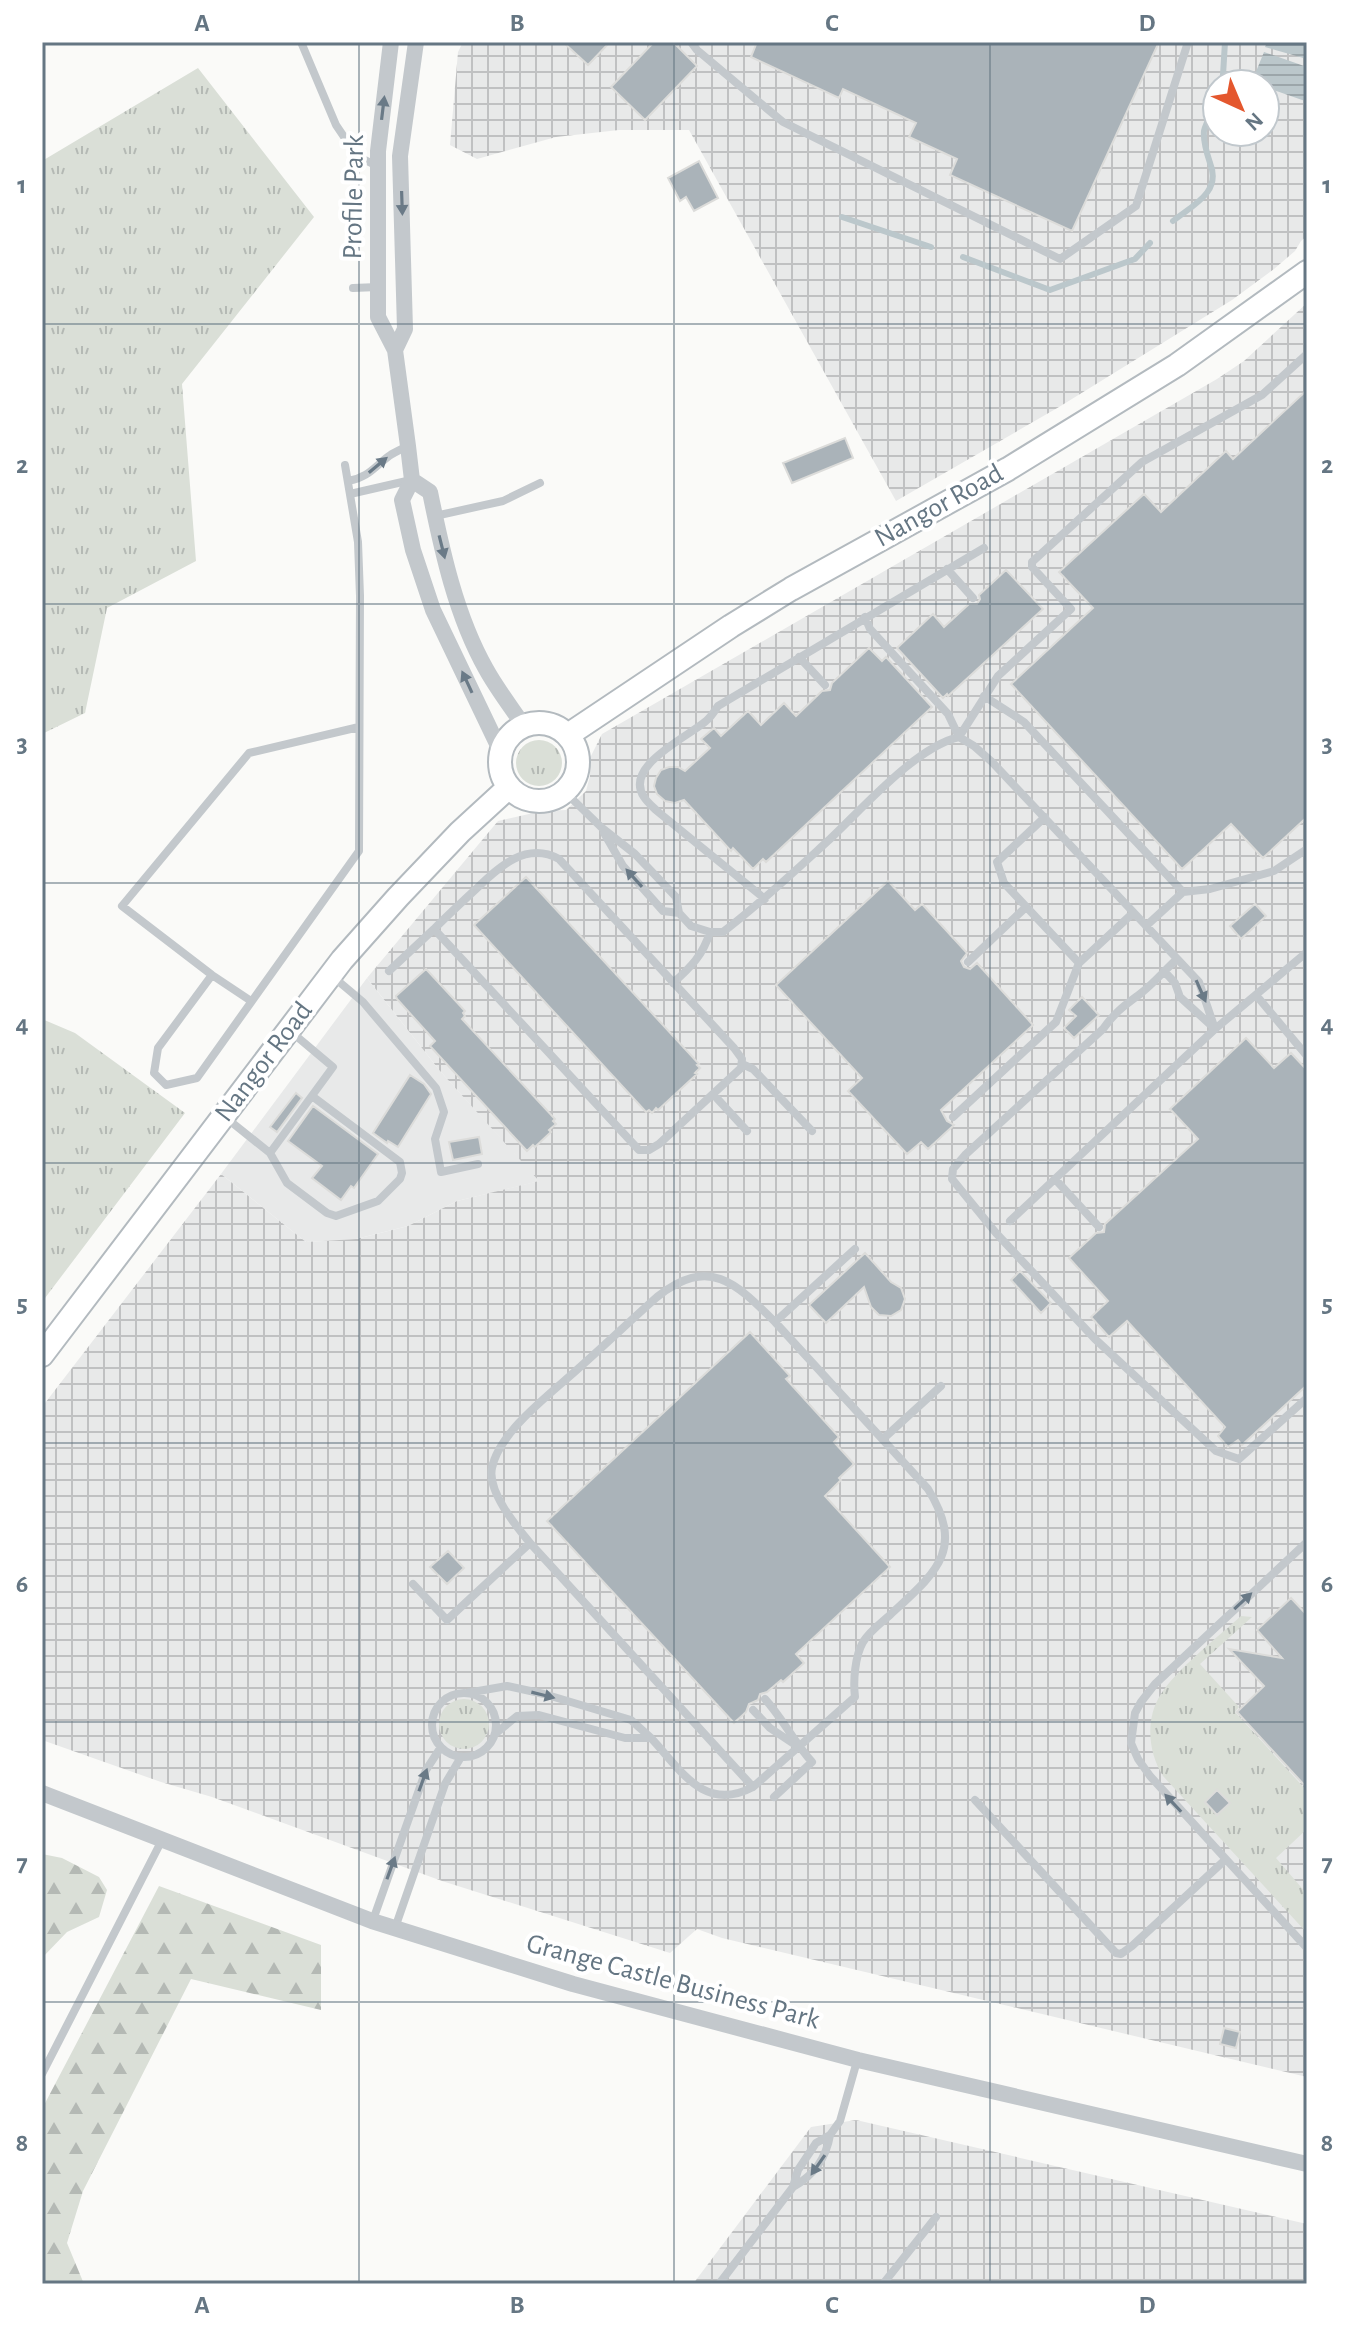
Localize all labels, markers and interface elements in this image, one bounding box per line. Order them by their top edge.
text: A [194,10,210,36]
text: B [509,10,525,36]
text: C [825,10,839,36]
text: D [1138,10,1156,36]
north arrow [1201,68,1281,148]
one-way arrow [377,95,390,120]
text: N [1241,108,1267,135]
street label: Profile Park [339,134,369,260]
text: 1 [17,172,27,198]
text: 1 [1322,172,1332,198]
one-way arrow [395,191,408,216]
text: 2 [16,452,28,478]
text: 2 [1321,452,1333,478]
one-way arrow [368,457,388,474]
street label: Nangor Road [870,459,1008,553]
one-way arrow [437,535,449,560]
one-way arrow [460,670,474,694]
text: 3 [16,731,28,757]
text: 3 [1321,731,1333,757]
one-way arrow [626,869,643,889]
one-way arrow [1194,979,1207,1002]
street label: Nangor Road [210,997,318,1127]
text: 4 [15,1011,29,1037]
text: 4 [1320,1011,1334,1037]
text: 5 [16,1291,28,1317]
text: 5 [1321,1291,1333,1317]
text: 6 [16,1571,28,1597]
text: 6 [1321,1571,1333,1597]
one-way arrow [1233,1593,1252,1611]
one-way arrow [531,1689,556,1701]
one-way arrow [417,1768,429,1792]
one-way arrow [1164,1794,1182,1813]
text: 7 [16,1850,28,1876]
text: 7 [1321,1850,1333,1876]
one-way arrow [386,1856,398,1880]
street label: Grange Castle Business Park [524,1929,823,2035]
text: 8 [16,2130,28,2156]
text: 8 [1321,2130,1333,2156]
one-way arrow [811,2155,826,2176]
text: A [194,2292,210,2318]
text: B [509,2292,525,2318]
text: C [825,2292,839,2318]
text: D [1138,2292,1156,2318]

